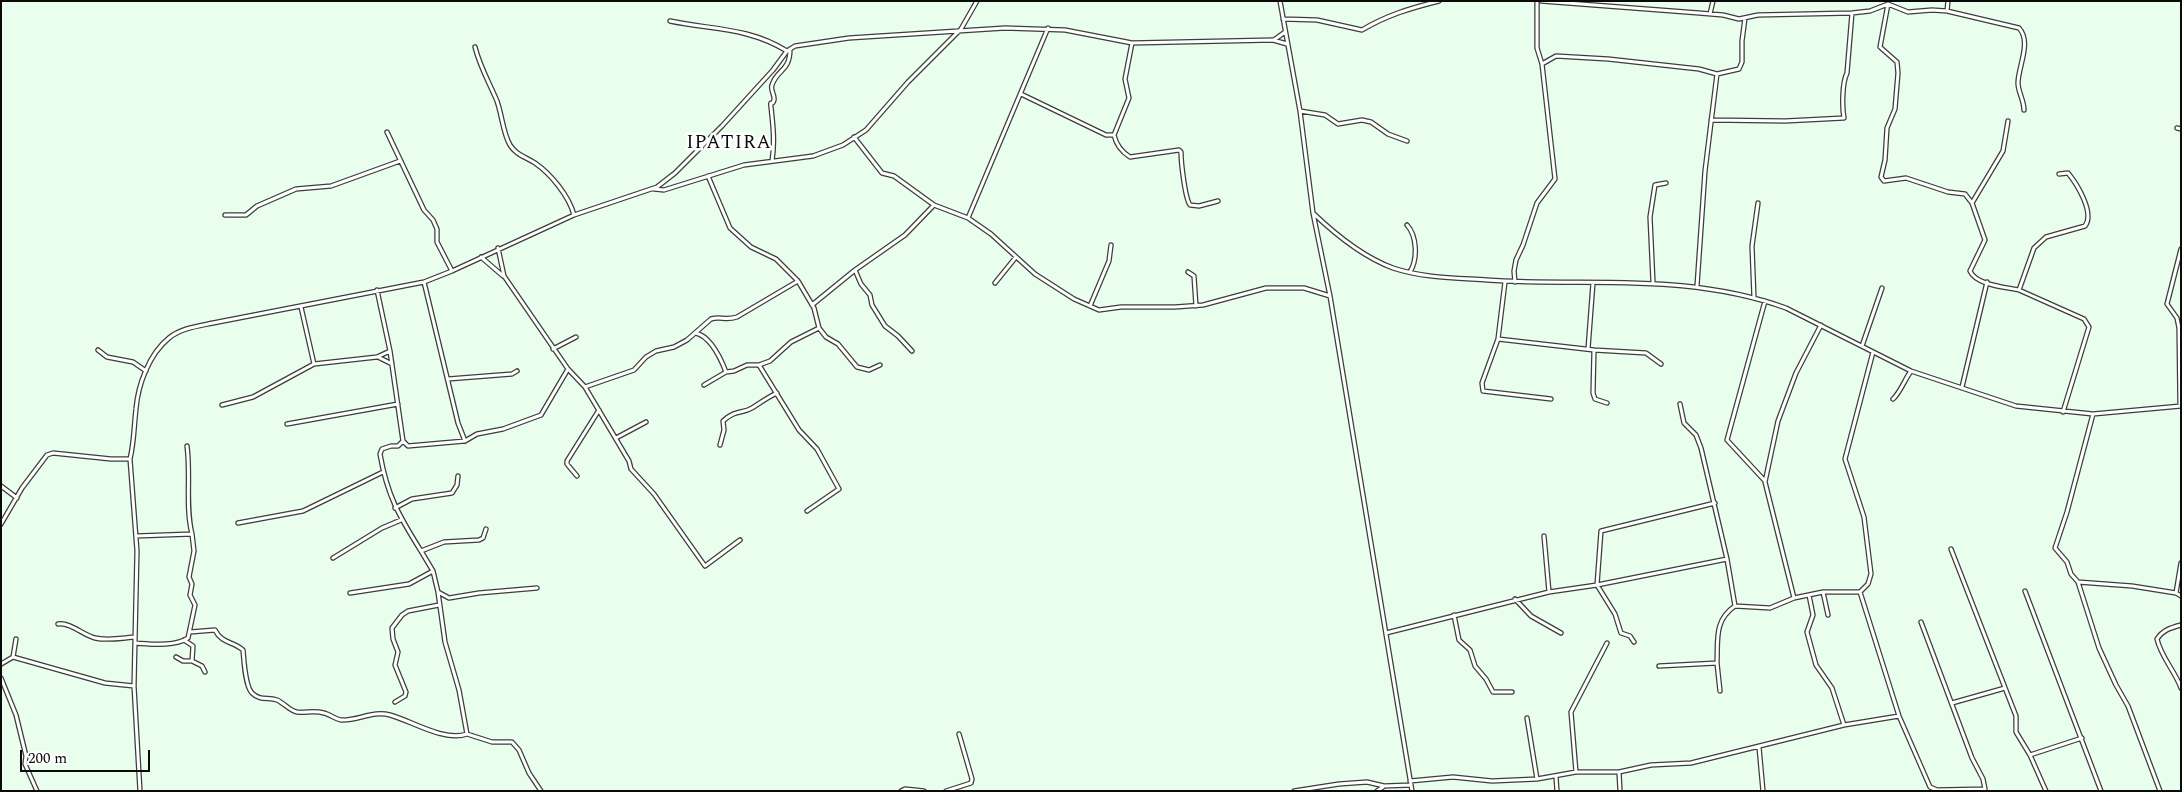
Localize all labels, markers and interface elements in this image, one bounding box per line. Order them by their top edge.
district label: IPATIRA [685,133,773,155]
scale bar [22,740,152,772]
text: 200 m [28,747,67,770]

